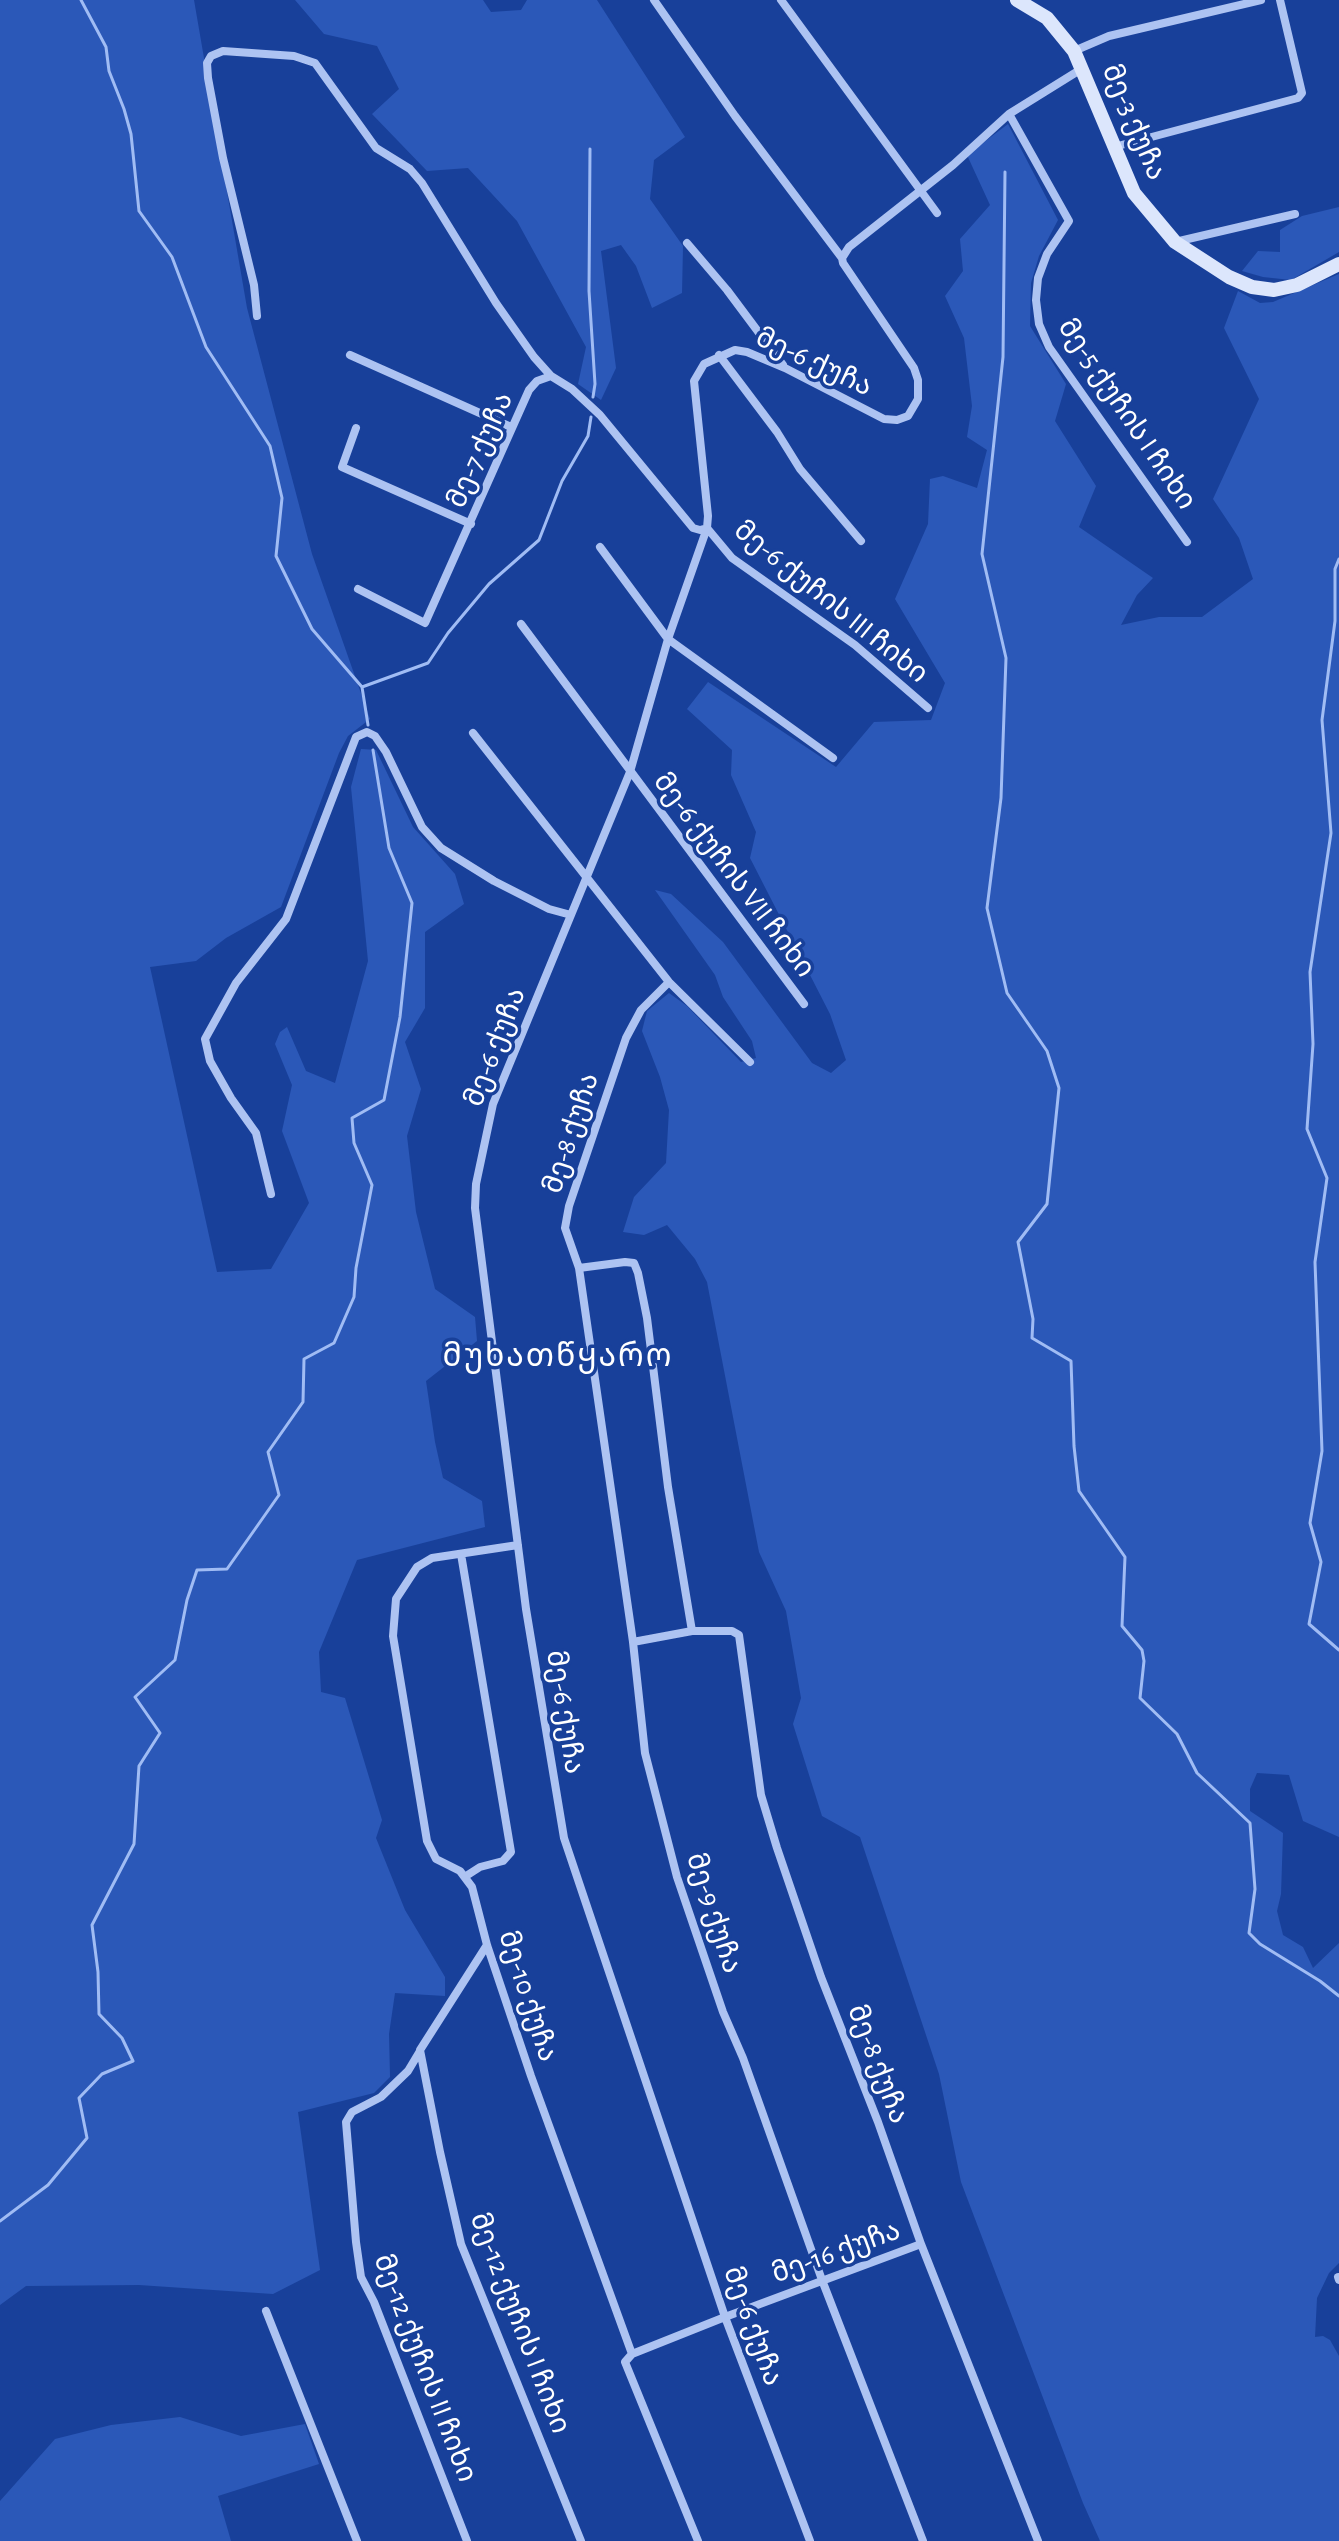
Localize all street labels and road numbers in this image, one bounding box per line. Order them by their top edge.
street label: მე-3 ქუჩა [1095,59,1173,185]
street label: მე-5 ქუჩის I ჩიხი [1051,312,1203,516]
street label: მე-6 ქუჩა [750,320,878,404]
street label: მე-7 ქუჩა [440,387,520,513]
street label: მე-6 ქუჩის III ჩიხი [727,513,935,691]
street label: მე-6 ქუჩის VII ჩიხი [646,766,822,984]
street label: მე-6 ქუჩა [457,983,533,1111]
street label: მე-8 ქუჩა [536,1068,606,1198]
street label: მე-6 ქუჩა [539,1648,591,1776]
street label: მე-9 ქუჩა [679,1849,749,1977]
street label: მე-10 ქუჩა [491,1926,565,2066]
street label: მე-8 ქუჩა [840,2000,916,2128]
street label: მე-12 ქუჩის I ჩიხი [462,2208,578,2438]
street label: მე-16 ქუჩა [767,2213,905,2291]
street label: მე-12 ქუჩის II ჩიხი [366,2249,484,2487]
street label: მე-6 ქუჩა [716,2262,790,2390]

